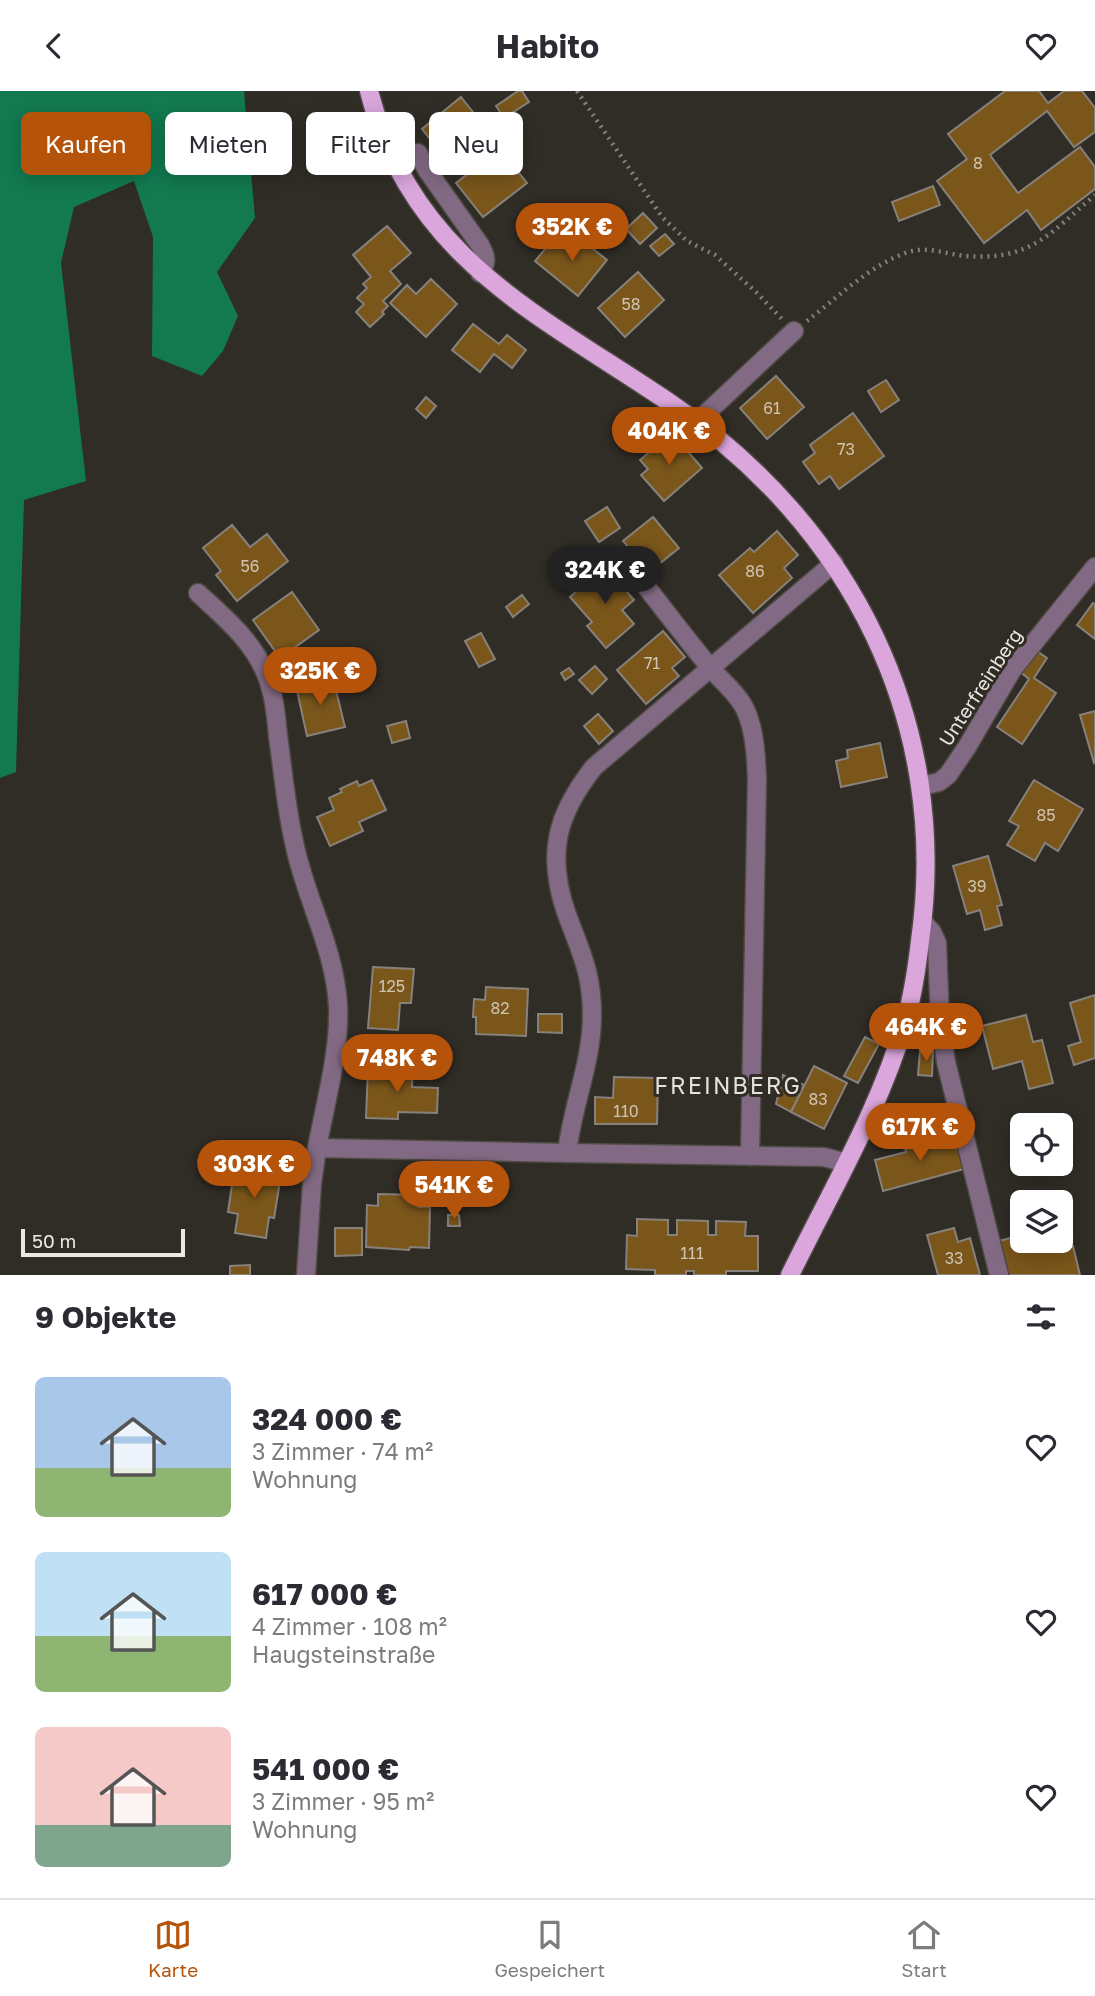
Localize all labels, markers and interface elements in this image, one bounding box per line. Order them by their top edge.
icon: back [35,27,73,65]
text: Habito [496,27,599,65]
icon: heart [1022,27,1060,65]
chip: Kaufen [21,112,151,175]
chip: Mieten [165,112,292,175]
chip: Filter [306,112,415,175]
chip: Neu [429,112,523,175]
house number: 8 [973,153,983,173]
pin: 352K € [515,204,629,263]
text: 352K € [532,212,612,240]
house number: 58 [621,294,641,314]
house number: 61 [763,398,781,418]
pin: 404K € [612,407,726,467]
text: 404K € [628,416,710,444]
house number: 73 [837,439,855,459]
pin: 324K € [548,547,662,606]
text: 324K € [564,555,646,583]
house number: 56 [241,556,259,576]
house number: 86 [745,561,765,581]
street label: Unterfreinberg [933,624,1027,750]
pin: 325K € [263,647,377,707]
house number: 71 [644,653,660,673]
text: 325K € [280,656,360,684]
house number: 85 [1036,805,1056,825]
house number: 39 [967,876,987,896]
house number: 125 [379,976,405,996]
house number: 82 [490,998,510,1018]
pin: 464K € [869,1003,983,1063]
text: 464K € [885,1012,967,1040]
pin: 748K € [340,1035,454,1094]
text: 748K € [357,1043,437,1071]
district label: FREINBERG [654,1071,802,1099]
house number: 83 [808,1089,828,1109]
house number: 110 [613,1101,639,1121]
pin: 617K € [863,1103,977,1163]
text: 617K € [881,1112,959,1140]
map controls [1010,1113,1073,1253]
button: locate [1010,1113,1073,1176]
pin: 303K € [197,1141,311,1200]
text: 303K € [213,1149,295,1177]
pin: 541K € [397,1161,511,1221]
text: 541K € [415,1170,493,1198]
button: layers [1010,1190,1073,1253]
scale bar [21,1226,186,1258]
text: 50 m [32,1229,76,1252]
house number: 111 [680,1243,704,1263]
house number: 33 [945,1248,963,1268]
icon: filters [1022,1298,1060,1336]
text: 9 Objekte [35,1299,177,1335]
text: 324 000 € [252,1401,402,1437]
icon: home [91,1405,175,1489]
icon: heart [1022,1428,1060,1466]
text: 3 Zimmer · 74 m² [252,1437,433,1465]
text: Wohnung [252,1465,357,1493]
text: 617 000 € [252,1576,398,1612]
icon: home [91,1580,175,1664]
icon: heart [1022,1603,1060,1641]
text: 4 Zimmer · 108 m² [252,1612,447,1640]
text: Haugsteinstraße [252,1640,435,1668]
text: 541 000 € [252,1751,399,1787]
icon: home [91,1755,175,1839]
icon: heart [1022,1778,1060,1816]
text: 3 Zimmer · 95 m² [252,1787,434,1815]
text: Wohnung [252,1815,357,1843]
tab: Karte [148,1916,198,1981]
tab: Gespeichert [494,1916,605,1981]
tab: Start [901,1916,947,1981]

